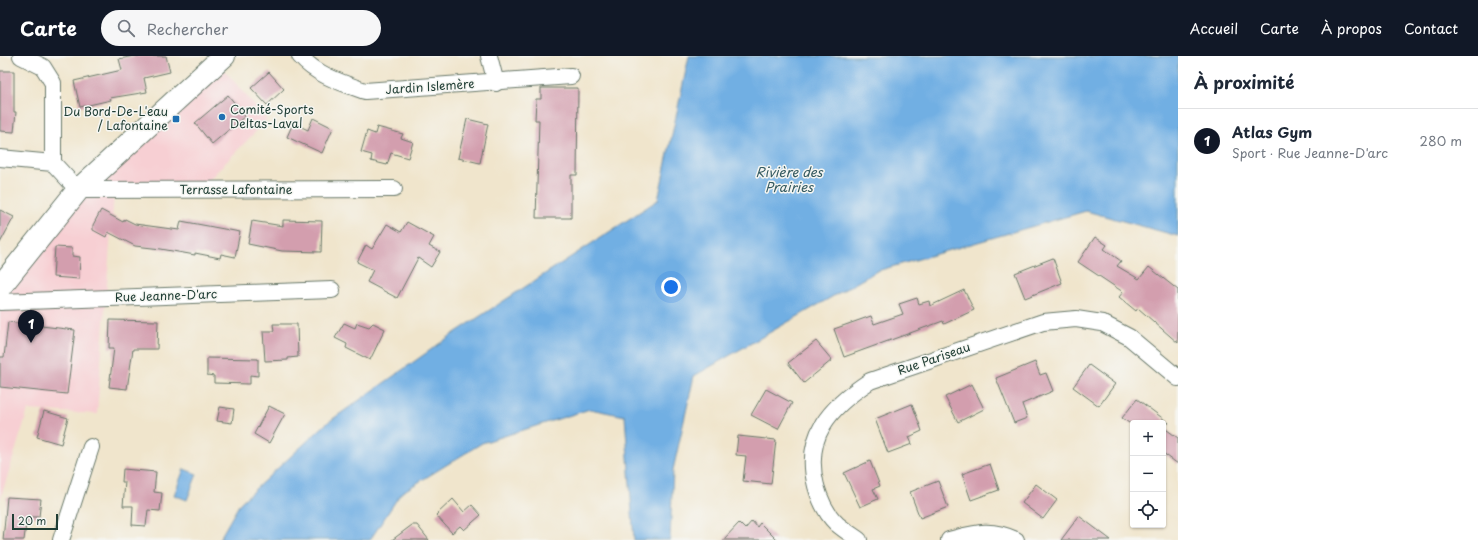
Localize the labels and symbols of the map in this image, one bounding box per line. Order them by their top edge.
street label: Jardin Islemère [385,74,475,98]
place label: Comité-Sports Deltas-Laval [230,100,314,132]
place label: Du Bord-De-L'eau / Lafontaine [63,102,168,134]
marker: Comité-Sports Deltas-Laval [217,112,227,122]
marker: Du Bord-De-L'eau / Lafontaine [171,114,181,124]
water label: Rivière des Prairies [756,162,824,196]
street label: Terrasse Lafontaine [180,180,293,198]
your location [661,277,681,297]
street label: Rue Jeanne-D'arc [115,284,217,306]
pin: 1 [18,310,44,343]
street label: Rue Pariseau [895,337,972,379]
scale bar [12,512,58,531]

